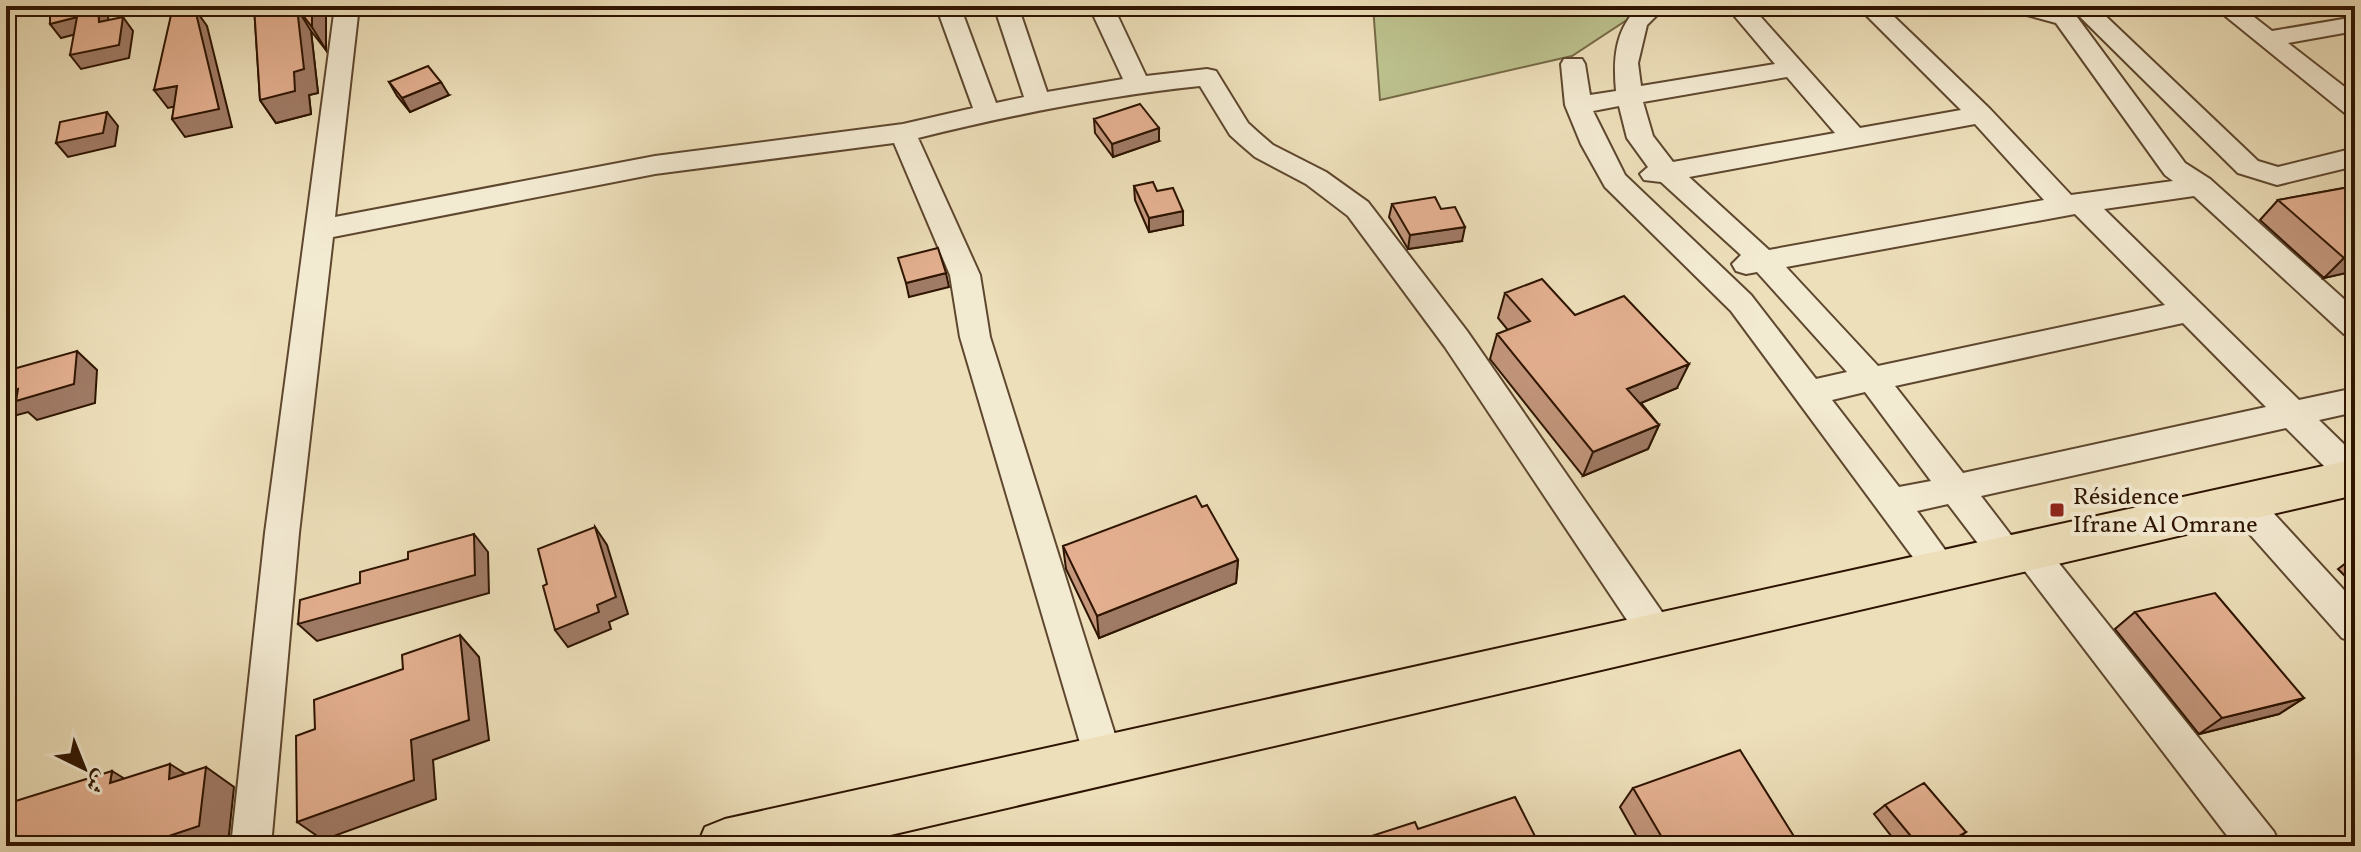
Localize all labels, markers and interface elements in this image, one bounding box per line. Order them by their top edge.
place label: Résidence Ifrane Al Omrane [2073,481,2258,543]
marker: Résidence Ifrane Al Omrane [2048,501,2066,519]
north arrow [44,728,124,808]
text: ش [77,762,114,800]

